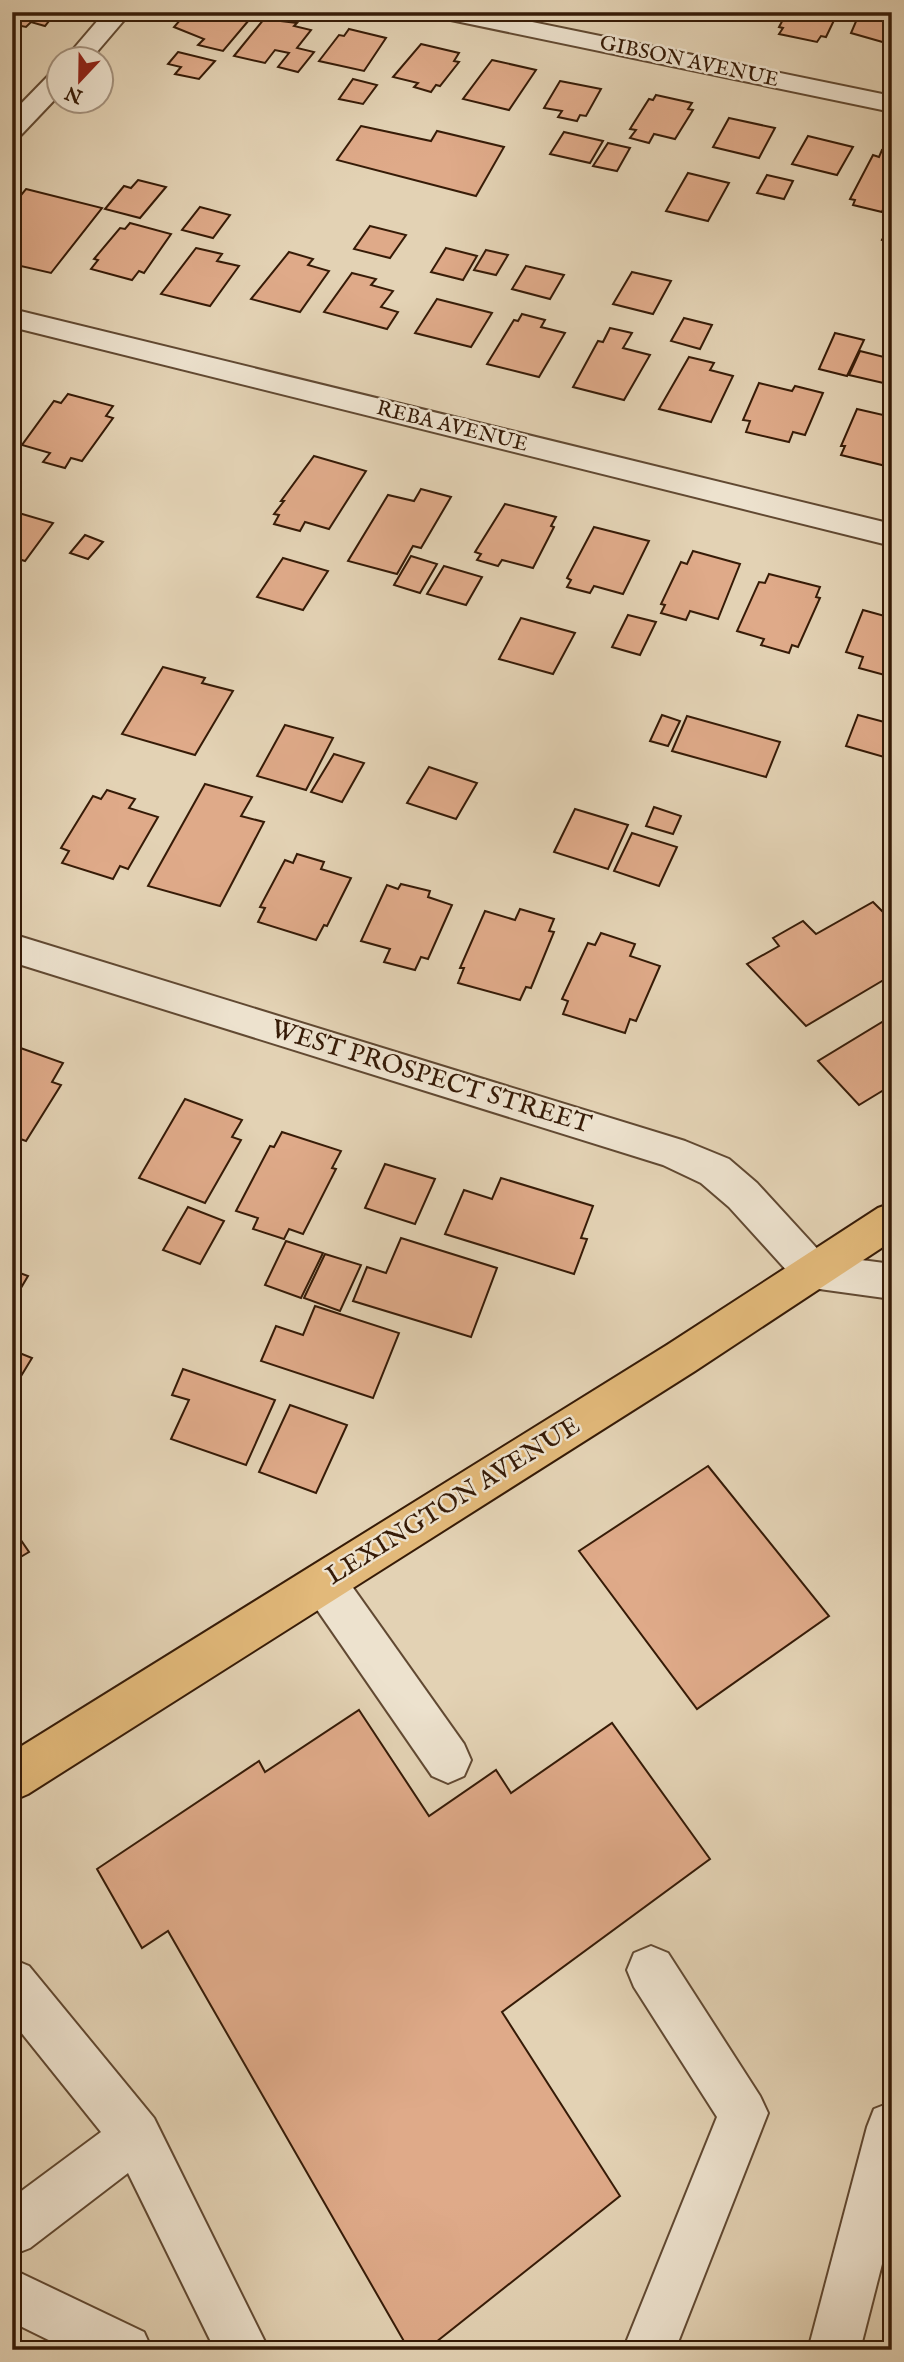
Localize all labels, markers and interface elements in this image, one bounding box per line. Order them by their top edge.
street label: GIBSON AVENUE [597,30,781,94]
north arrow [46,46,116,116]
text: N [62,79,87,108]
street label: REBA AVENUE [373,395,531,459]
street label: WEST PROSPECT STREET [267,1013,595,1141]
street label: LEXINGTON AVENUE [320,1409,586,1593]

